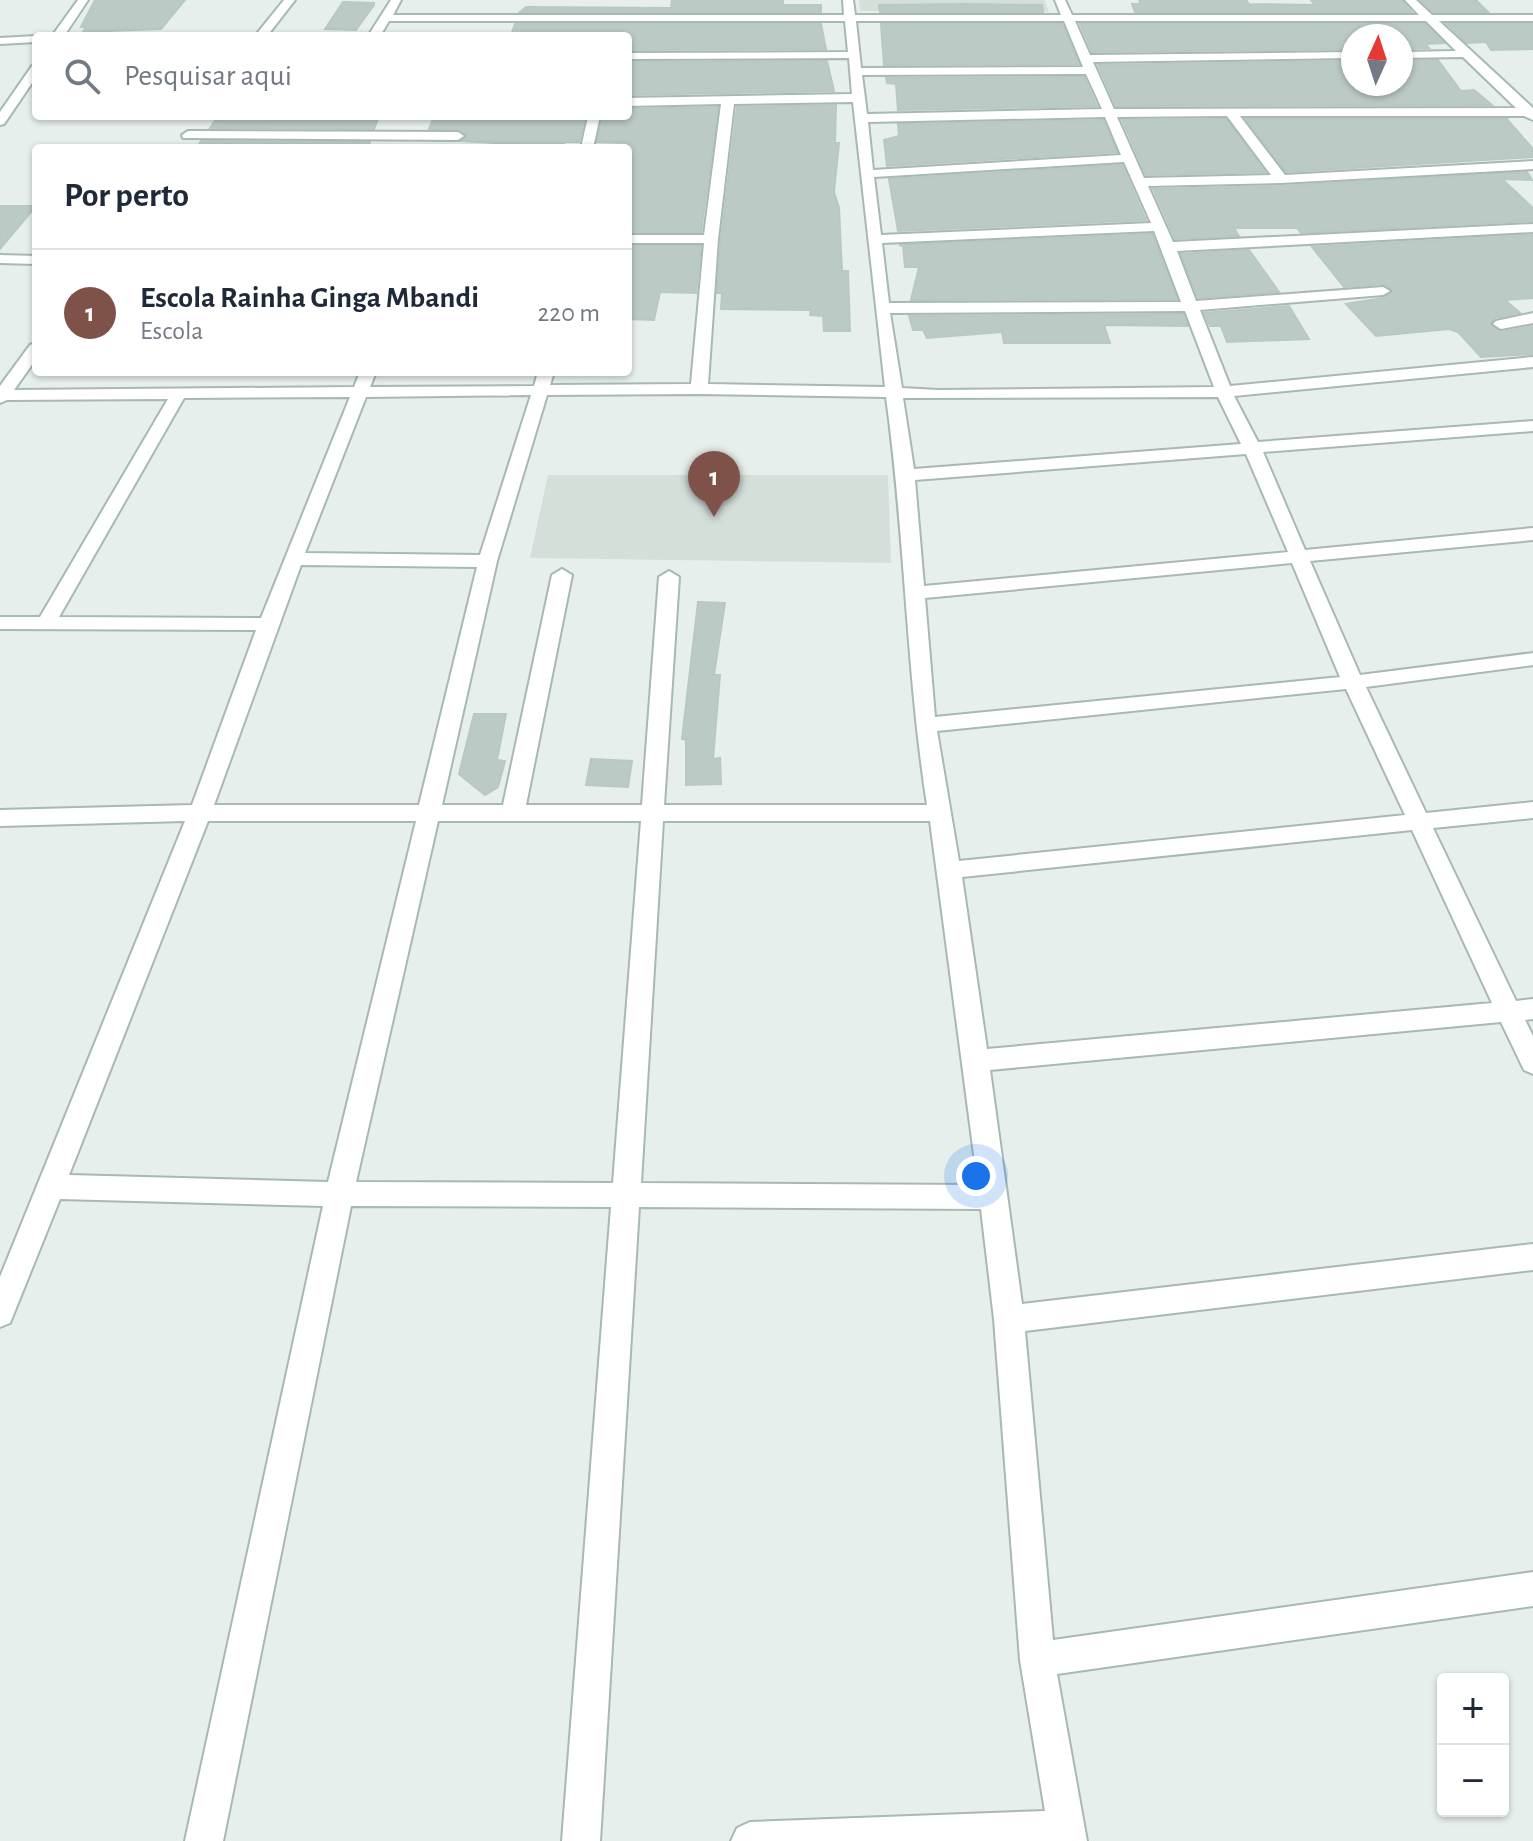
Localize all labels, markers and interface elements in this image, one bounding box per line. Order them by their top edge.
north arrow [1341,24,1413,96]
search box [32,32,632,120]
icon: search [60,54,104,98]
text: Pesquisar aqui [124,61,292,91]
text: Por perto [64,179,189,213]
text: Escola Rainha Ginga Mbandi [140,283,479,313]
text: 1 [85,300,95,326]
text: 220 m [538,300,600,326]
text: Escola [140,318,203,344]
pin: 1 [688,451,740,517]
your location [956,1156,996,1196]
map controls [1437,1673,1509,1817]
button: + [1437,1673,1509,1745]
button: − [1437,1745,1509,1817]

